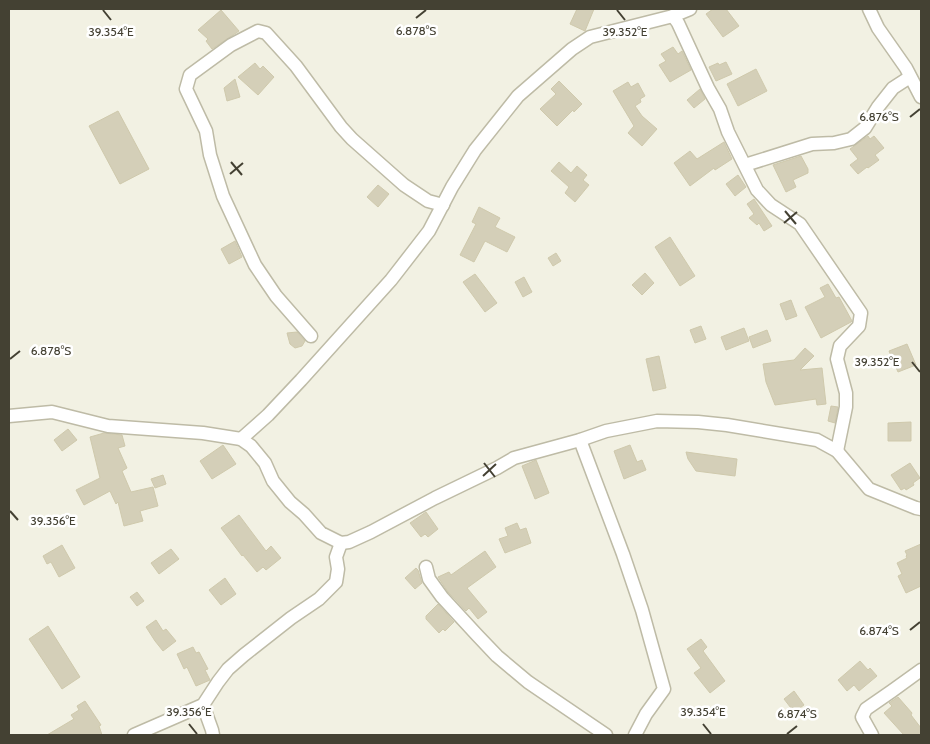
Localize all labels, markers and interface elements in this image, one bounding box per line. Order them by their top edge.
text: 6.878°S [396,23,436,38]
text: 39.354°E [88,24,134,39]
text: 39.352°E [603,24,648,39]
text: 6.876°S [859,109,899,124]
text: 6.878°S [31,343,71,358]
text: 39.352°E [855,354,900,369]
text: 39.356°E [30,513,76,528]
text: 6.874°S [859,623,899,638]
text: 39.356°E [166,704,212,719]
text: 39.354°E [680,704,726,719]
text: 6.874°S [777,706,817,721]

